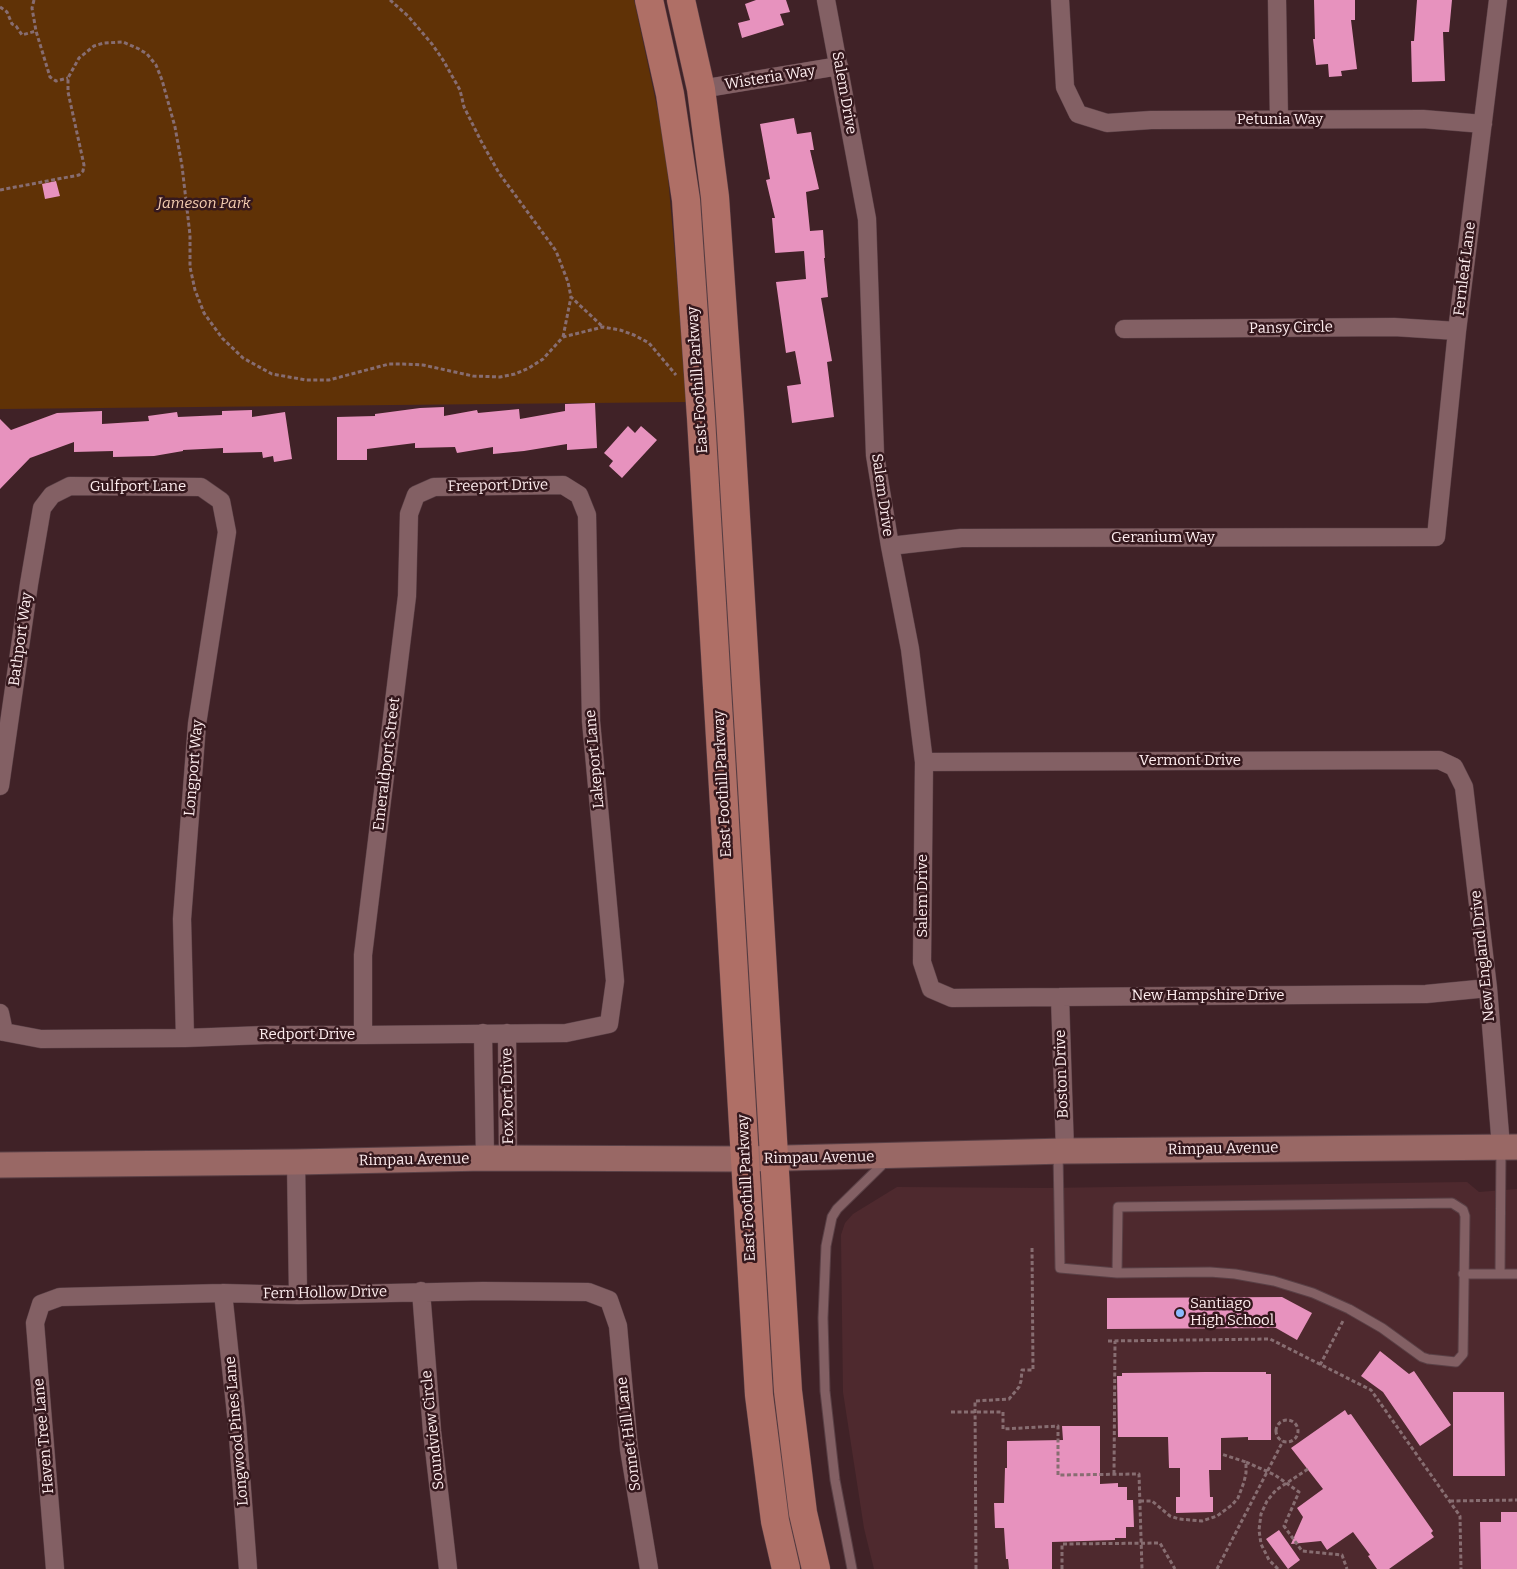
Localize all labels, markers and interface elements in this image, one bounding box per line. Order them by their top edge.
street label: Salem Drive [828,50,860,136]
street label: Wisteria Way [723,62,817,94]
street label: Petunia Way [1237,111,1323,129]
park label: Jameson Park [157,195,251,213]
street label: Fernleaf Lane [1450,221,1480,317]
street label: East Foothill Parkway [684,306,712,454]
street label: Pansy Circle [1249,318,1333,338]
street label: Salem Drive [867,452,897,538]
street label: Freeport Drive [448,476,548,496]
street label: Gulfport Lane [90,478,186,496]
street label: Geranium Way [1111,529,1215,547]
street label: Bathport Way [6,591,36,687]
street label: Emeraldport Street [370,696,404,832]
street label: Lakeport Lane [582,709,608,809]
street label: East Foothill Parkway [710,710,736,858]
street label: Longport Way [181,719,207,817]
street label: Vermont Drive [1139,752,1241,770]
street label: Salem Drive [914,854,932,938]
street label: New England Drive [1467,889,1499,1023]
street label: New Hampshire Drive [1131,987,1285,1005]
street label: Redport Drive [259,1026,355,1044]
street label: Boston Drive [1051,1029,1073,1119]
street label: Fox Port Drive [498,1048,518,1144]
street label: East Foothill Parkway [734,1114,760,1262]
street label: Rimpau Avenue [1168,1139,1278,1159]
street label: Rimpau Avenue [764,1148,874,1168]
street label: Rimpau Avenue [359,1150,469,1170]
street label: Fern Hollow Drive [263,1283,387,1303]
place label: Santiago High School [1190,1295,1274,1330]
marker: Santiago High School [1174,1307,1186,1319]
street label: Longwood Pines Lane [221,1355,253,1507]
street label: Soundview Circle [418,1369,448,1491]
street label: Sonnet Hill Lane [613,1376,645,1492]
street label: Haven Tree Lane [30,1377,58,1495]

